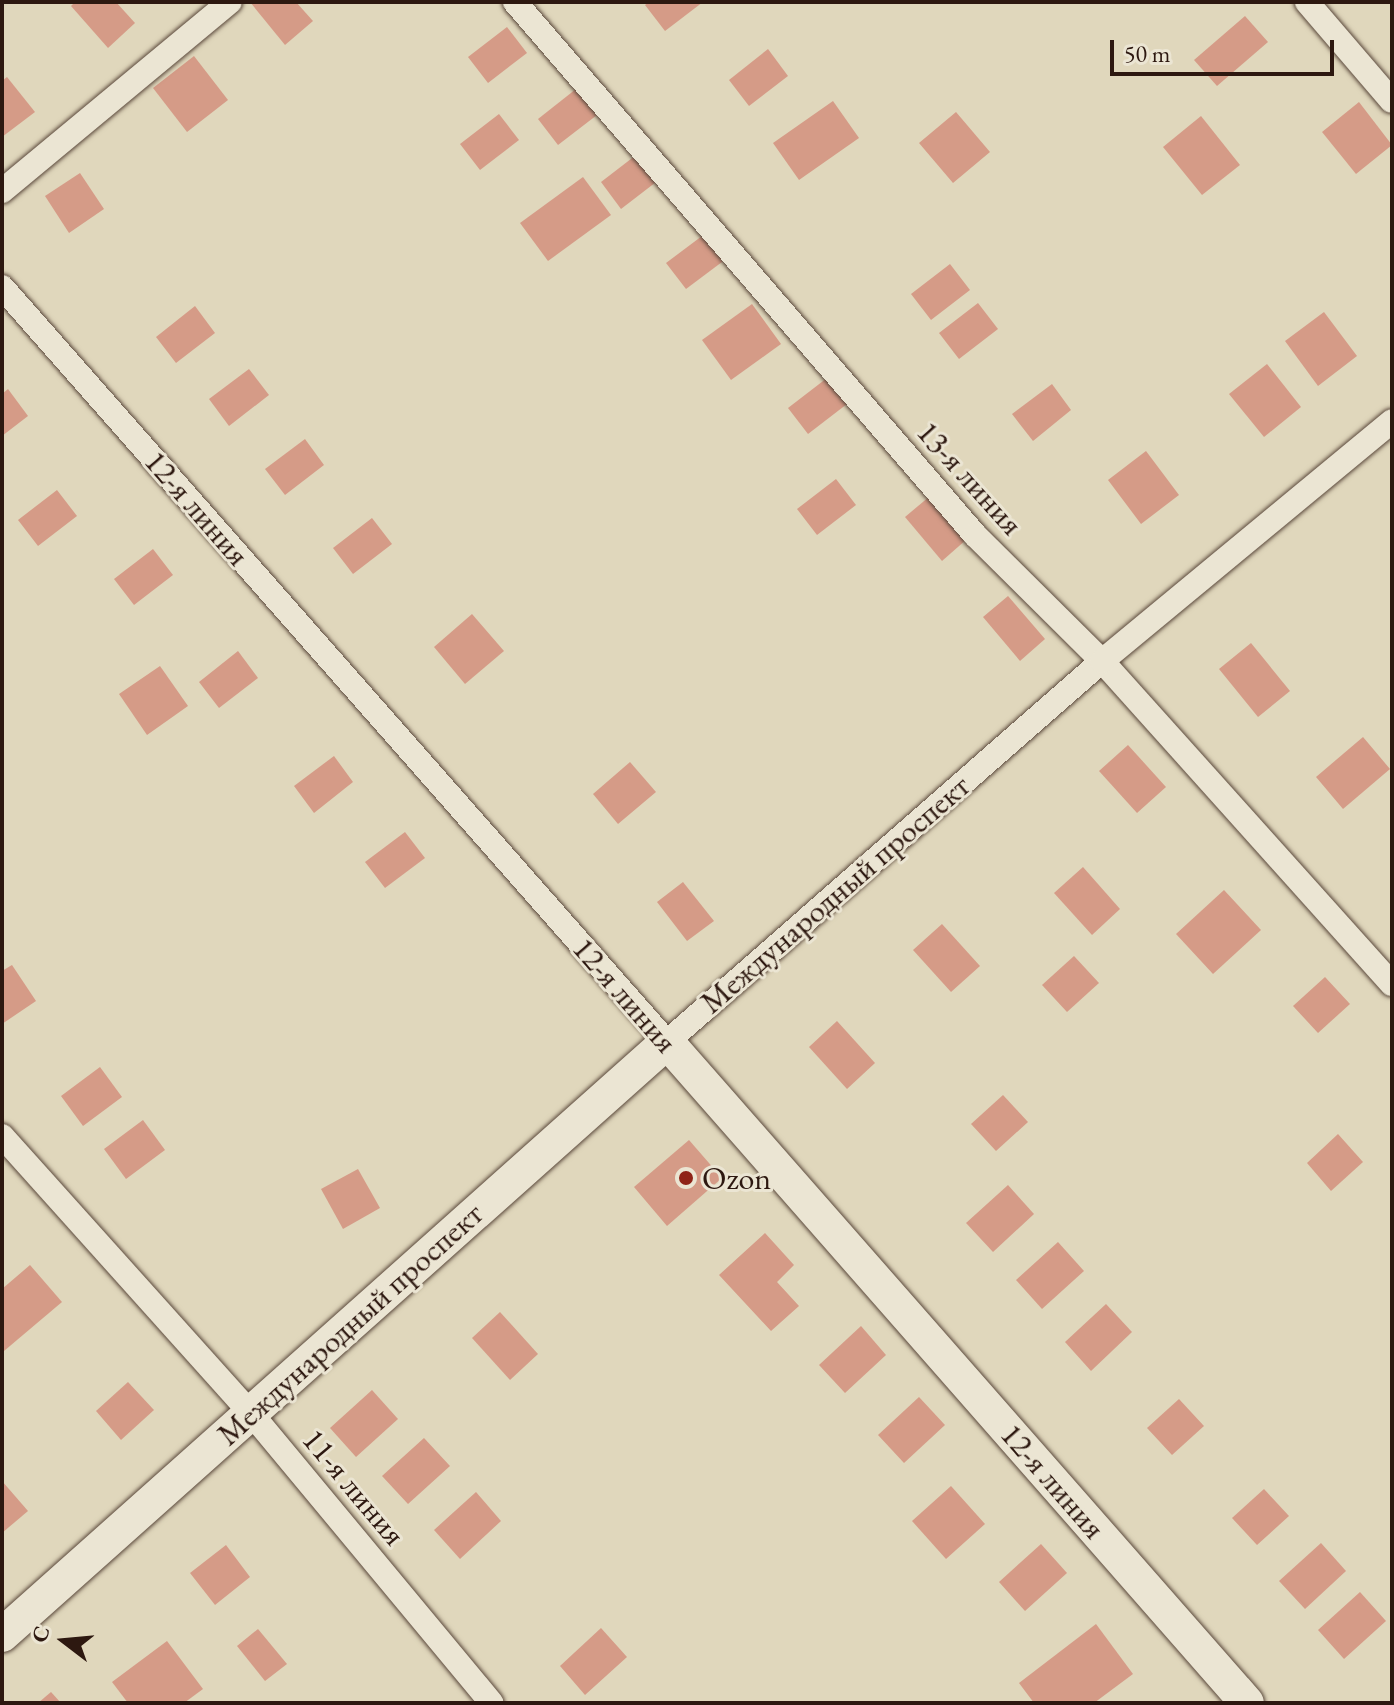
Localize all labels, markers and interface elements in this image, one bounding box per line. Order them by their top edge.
scale bar [1114,24,1338,74]
text: 50 m [1124,38,1171,69]
street label: 13-я линия [909,413,1031,543]
street label: 12-я линия [136,442,258,574]
street label: Международный проспект [692,767,978,1021]
street label: 12-я линия [564,929,686,1061]
place label: Ozon [702,1159,771,1197]
marker: Ozon [677,1169,695,1187]
street label: Международный проспект [209,1194,491,1454]
street label: 12-я линия [992,1415,1114,1547]
street label: 11-я линия [294,1421,414,1553]
north arrow [24,1601,104,1681]
text: С [24,1623,57,1646]

